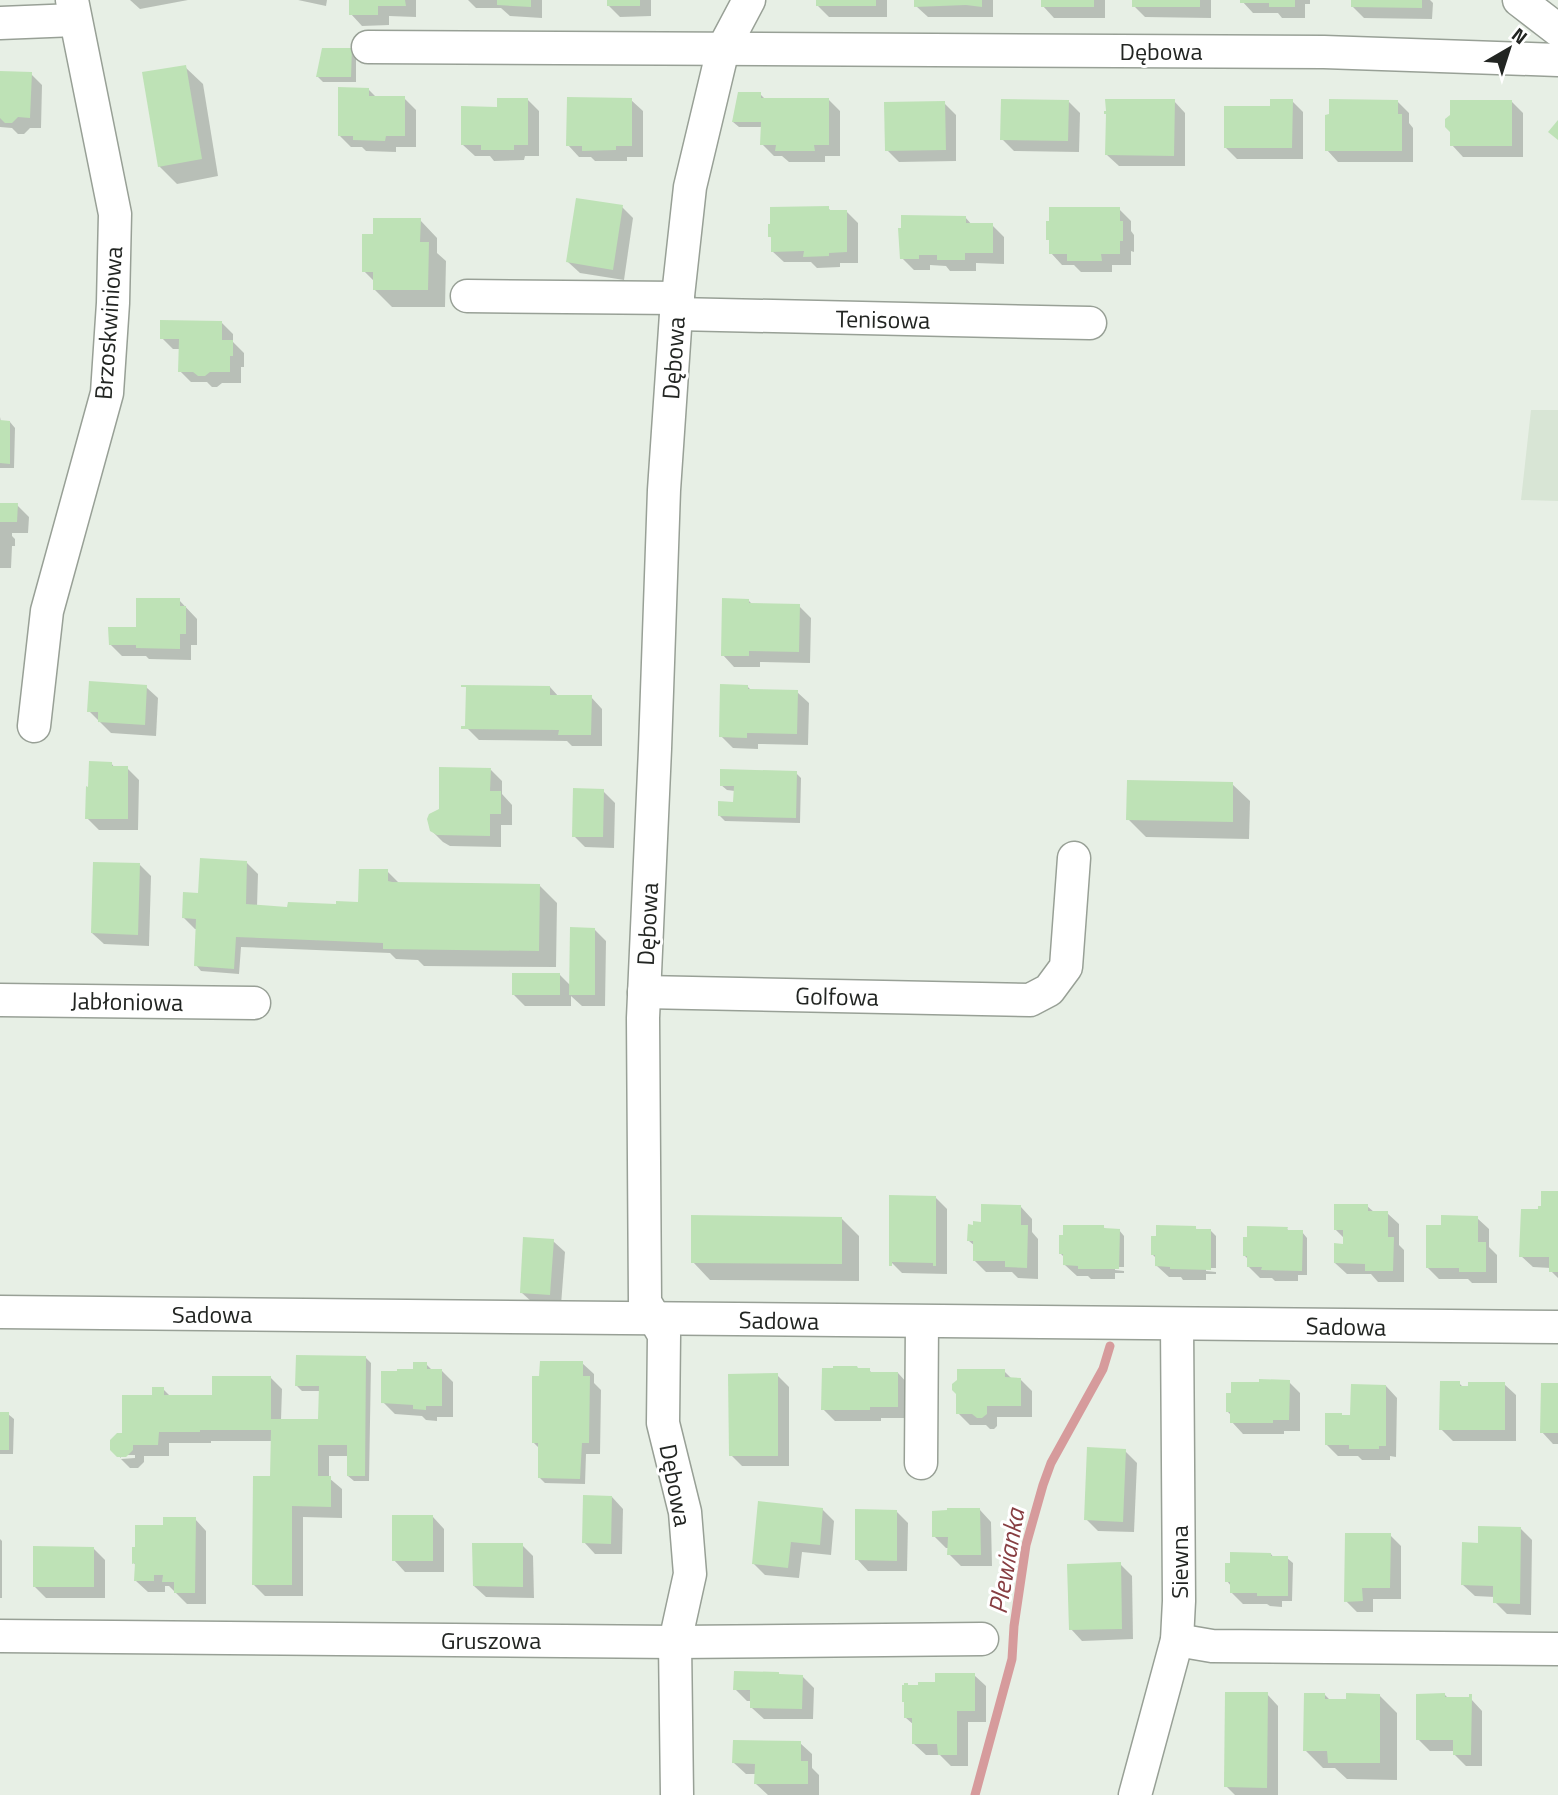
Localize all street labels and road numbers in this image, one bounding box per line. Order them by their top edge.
street label: Dębowa [1120,33,1203,69]
street label: Brzoskwiniowa [85,245,131,401]
street label: Tenisowa [835,300,931,338]
street label: Dębowa [652,315,694,401]
street label: Dębowa [627,882,667,966]
street label: Golfowa [795,977,879,1015]
street label: Jabłoniowa [70,982,184,1020]
street label: Sadowa [172,1296,252,1332]
street label: Sadowa [738,1301,820,1339]
street label: Sadowa [1305,1307,1387,1345]
street label: Dębowa [650,1441,702,1529]
street label: Siewna [1161,1525,1197,1599]
street label: Gruszowa [441,1622,541,1658]

